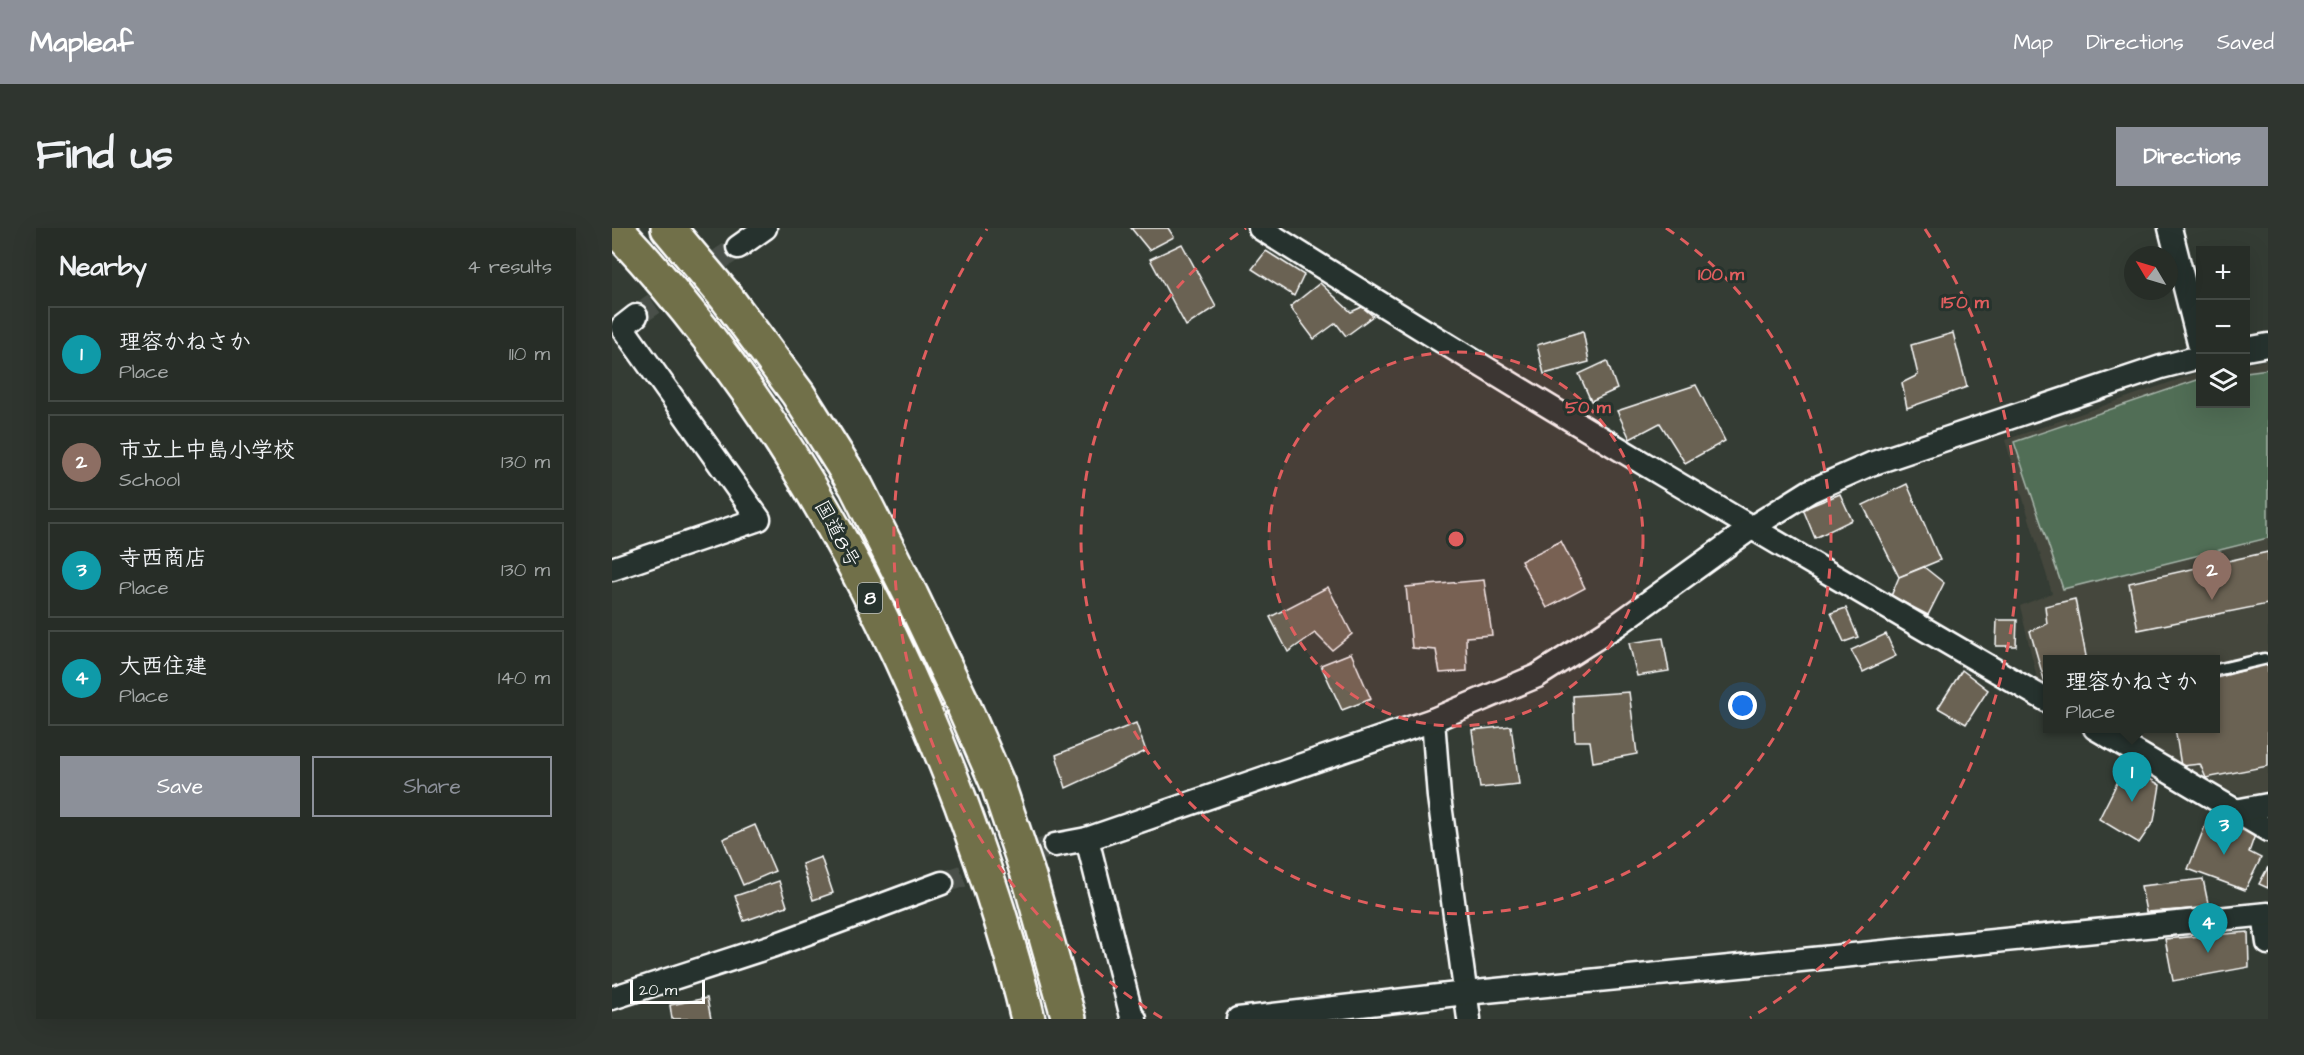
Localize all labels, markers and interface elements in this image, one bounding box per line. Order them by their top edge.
text: Mapleaf [30,23,133,62]
text: Map [2013,28,2053,57]
text: Directions [2086,28,2184,57]
text: Saved [2217,28,2274,57]
text: Find us [36,127,173,185]
button: Directions [2116,127,2268,186]
north arrow [2124,246,2178,300]
map controls [2196,246,2250,408]
button: + [2196,246,2250,300]
text: Nearby [60,249,147,285]
text: 4 results [467,253,552,281]
text: 100 m [1698,262,1745,287]
text: 150 m [1941,290,1990,315]
button: − [2196,300,2250,354]
text: 理容かねさか [119,327,251,358]
text: 1 [80,340,83,368]
text: 110 m [509,340,550,368]
button: layers [2196,354,2250,408]
text: Place [119,358,169,386]
text: 50 m [1565,395,1612,420]
text: 市立上中島小学校 [119,435,295,466]
text: 2 [76,448,87,476]
text: 130 m [501,448,550,476]
text: School [119,466,180,494]
street label: 国道8号 [808,495,866,573]
centre of rings [1446,529,1466,549]
text: 寺西商店 [119,543,207,574]
pin: 2 [2192,550,2232,600]
text: 3 [76,556,87,584]
text: 130 m [501,556,550,584]
text: Place [119,574,169,602]
road number: 8 [858,583,882,613]
text: 大西住建 [119,651,207,682]
popup [2043,655,2220,733]
text: 4 [75,664,88,692]
text: 140 m [498,664,550,692]
text: 理容かねさか [2065,667,2198,698]
text: Place [119,682,169,710]
your location [1728,691,1757,720]
text: Place [2065,698,2115,726]
pin: 1 [2112,752,2152,802]
button: Save [60,756,300,817]
button: Share [312,756,552,817]
pin: 3 [2204,806,2244,855]
pin: 4 [2188,904,2228,953]
scale bar [630,977,705,1004]
text: 20 m [639,979,677,1001]

